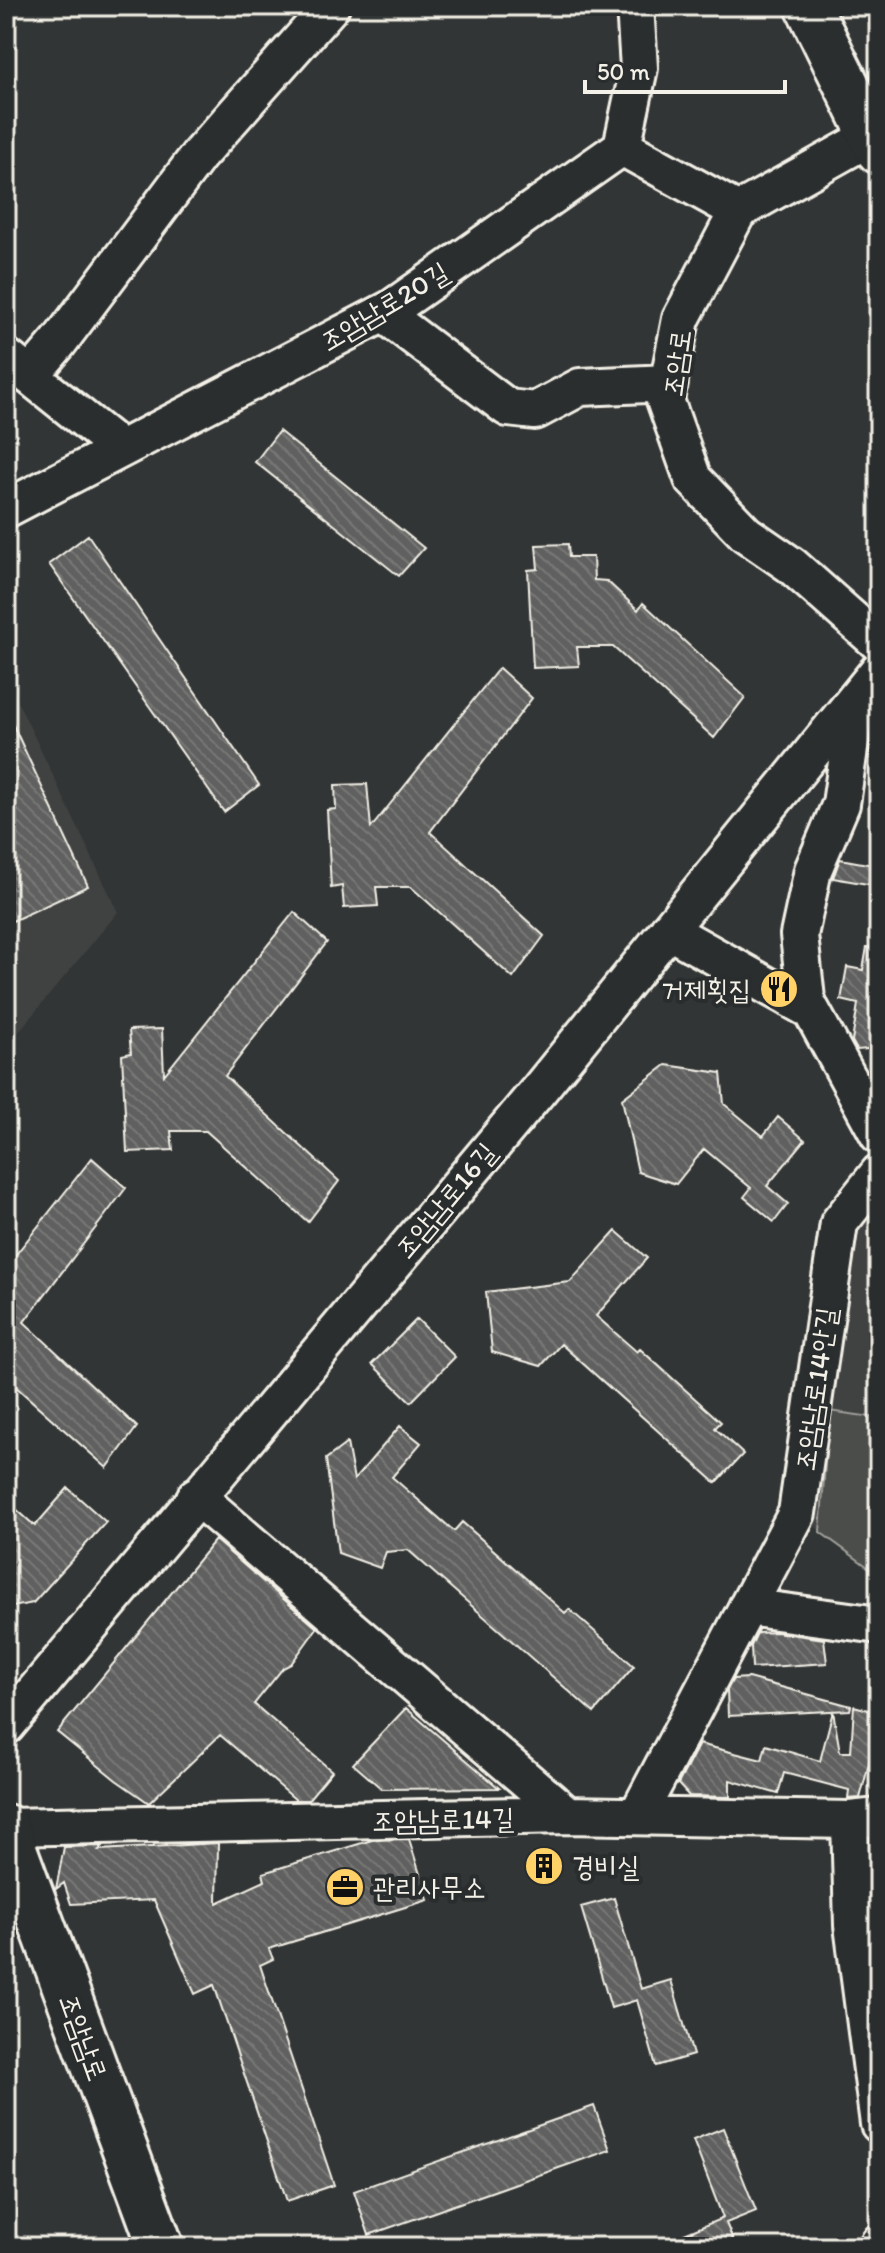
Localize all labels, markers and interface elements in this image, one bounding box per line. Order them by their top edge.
scale bar [585,44,785,94]
text: 50 m [597,57,650,86]
street label: 조암남로20길 [313,254,455,358]
street label: 조암로 [654,327,698,399]
restaurant icon: 거제횟집 [758,968,800,1010]
place label: 거제횟집 [661,972,751,1006]
street label: 조암남로16길 [387,1135,503,1265]
street label: 조암남로14안길 [787,1305,843,1473]
street label: 조암남로14길 [371,1801,515,1837]
building icon: 경비실 [523,1845,565,1887]
place label: 경비실 [572,1849,640,1883]
office icon: 관리사무소 [324,1866,366,1908]
place label: 관리사무소 [373,1870,486,1904]
street label: 조암남로 [53,1989,115,2085]

